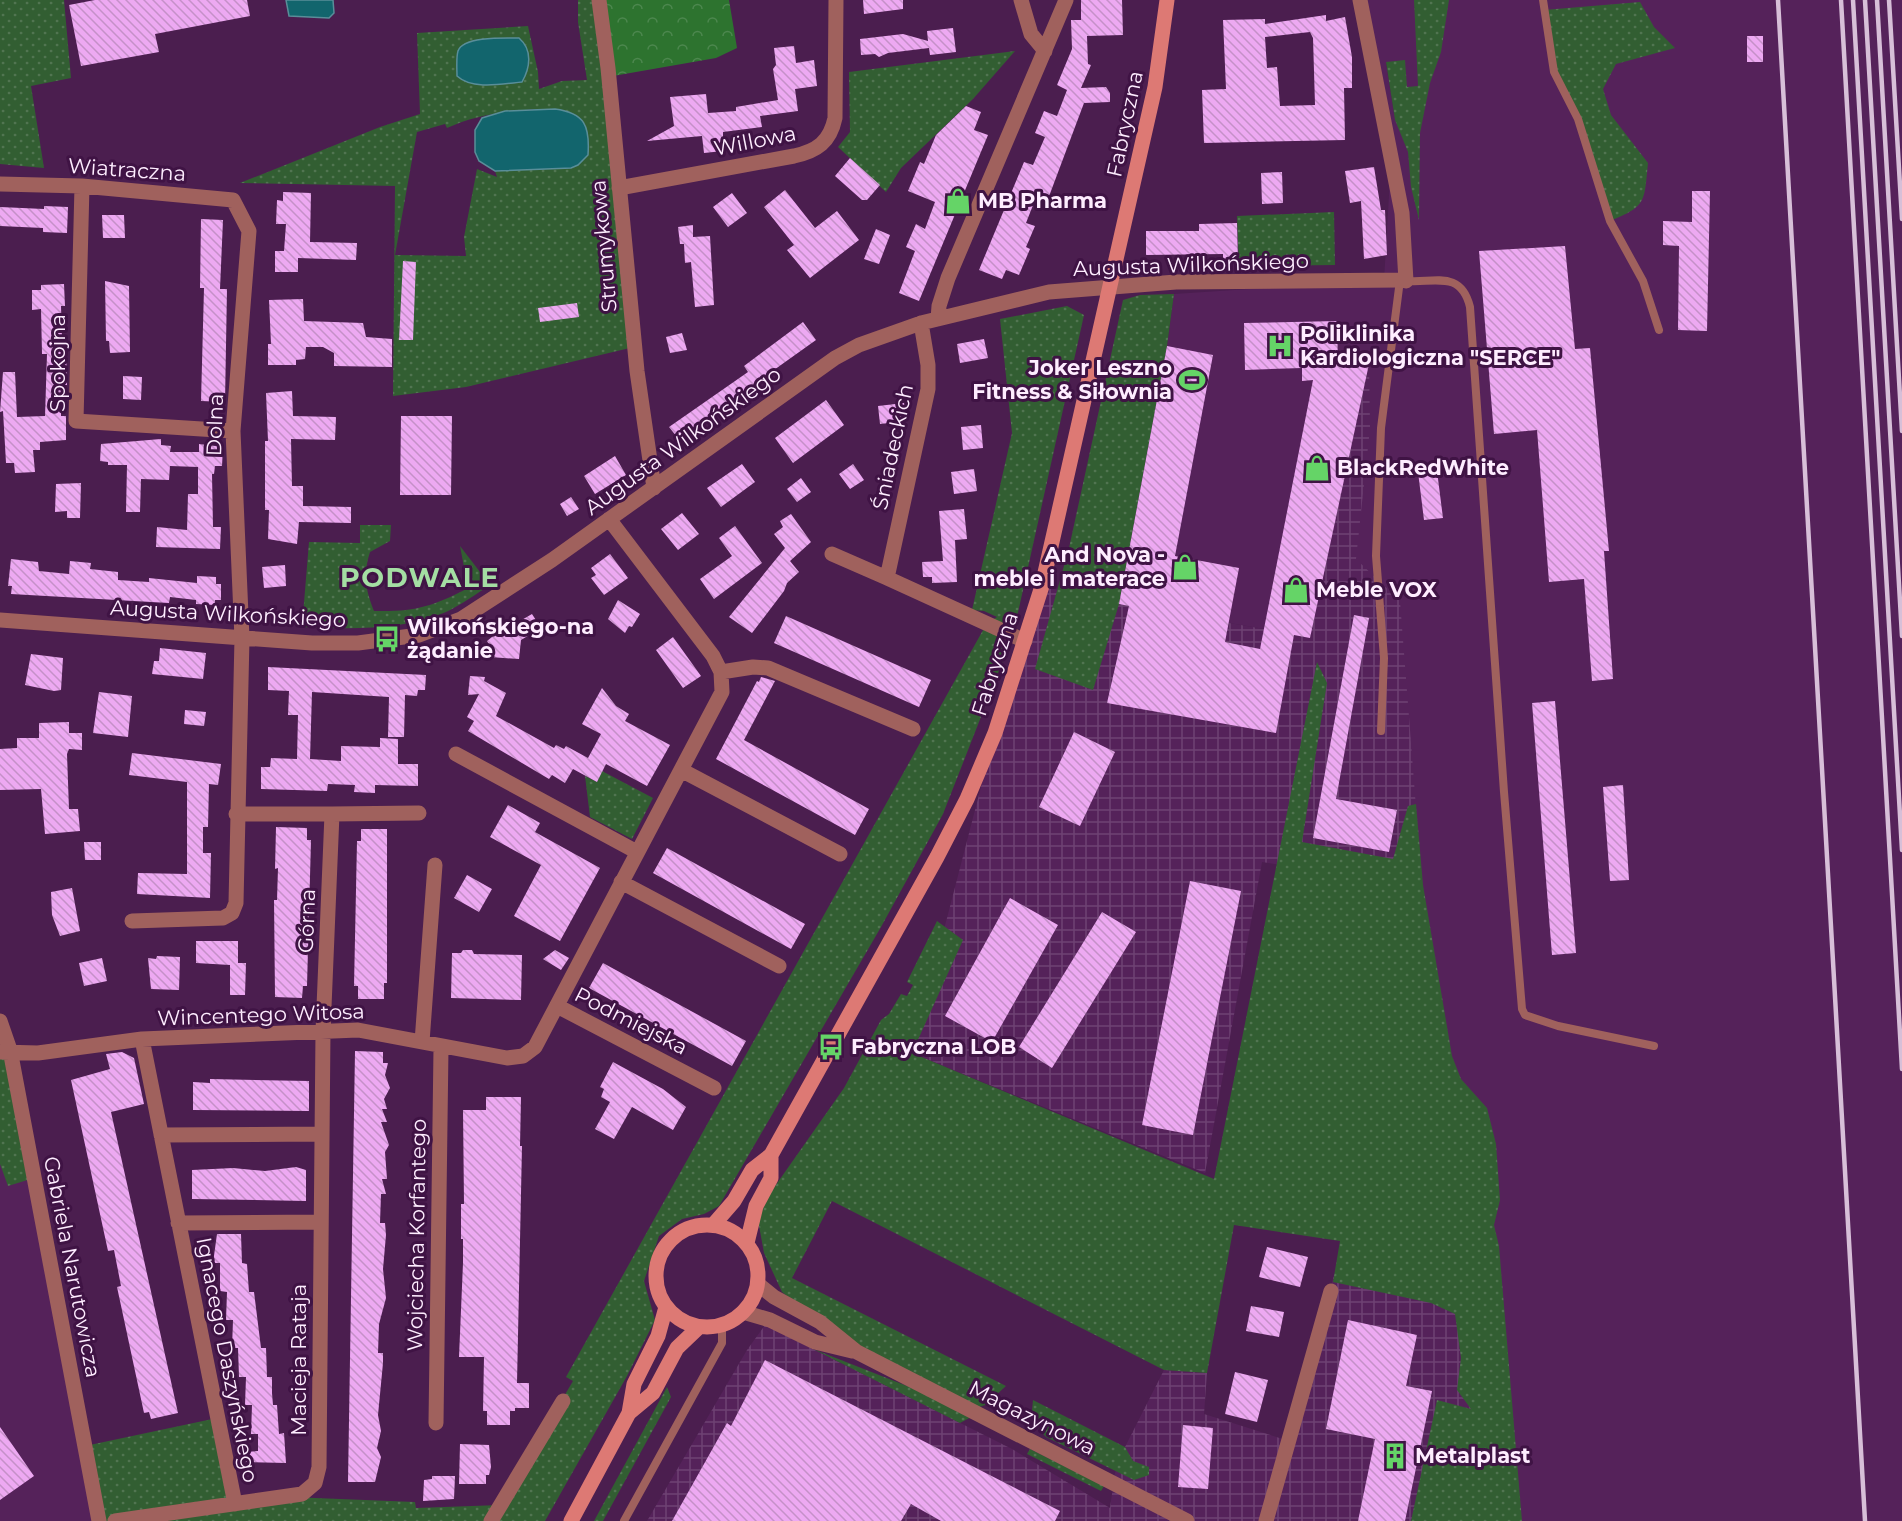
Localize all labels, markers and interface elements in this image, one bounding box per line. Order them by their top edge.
street label: Fabryczna [1101,69,1148,179]
street label: Willowa [712,120,798,161]
street label: Wiatraczna [67,153,187,186]
street label: Strumykowa [585,179,622,313]
shop icon: MB Pharma [943,186,973,216]
place label: MB Pharma [978,188,1107,213]
street label: Augusta Wilkońskiego [1073,248,1309,281]
street label: Spokojna [45,314,70,412]
place label: Poliklinika Kardiologiczna "SERCE" [1300,321,1561,370]
hospital icon: Poliklinika Kardiologiczna "SERCE" [1265,331,1295,361]
place label: Joker Leszno Fitness & Siłownia [972,355,1172,404]
street label: Augusta Wilkońskiego [580,361,786,520]
sports icon: Joker Leszno Fitness & Siłownia [1177,365,1207,395]
street label: Śniadeckich [867,382,918,512]
street label: Dolna [201,393,228,457]
shop icon: BlackRedWhite [1302,453,1332,483]
place label: BlackRedWhite [1337,455,1509,480]
place label: And Nova - meble i materace [974,542,1165,591]
shop icon: And Nova - meble i materace [1170,552,1200,582]
district label: PODWALE [340,561,500,594]
shop icon: Meble VOX [1281,575,1311,605]
place label: Meble VOX [1316,577,1437,602]
street label: Augusta Wilkońskiego [109,595,347,632]
street label: Fabryczna [966,609,1023,719]
place label: Wilkońskiego-na żądanie [407,614,594,663]
bus stop icon: Wilkońskiego-na żądanie [372,624,402,654]
street label: Górna [293,888,320,954]
street label: Podmiejska [571,981,692,1060]
street label: Wincentego Witosa [157,998,365,1031]
bus stop icon: Fabryczna LOB [816,1032,846,1062]
place label: Fabryczna LOB [851,1034,1016,1059]
street label: Wojciecha Korfantego [402,1118,431,1352]
street label: Gabriela Narutowicza [39,1154,106,1380]
street label: Ignacego Daszyńskiego [191,1235,264,1485]
street label: Macieja Rataja [286,1284,311,1436]
street label: Magazynowa [965,1375,1100,1460]
building icon: Metalplast [1380,1441,1410,1471]
place label: Metalplast [1415,1443,1530,1468]

